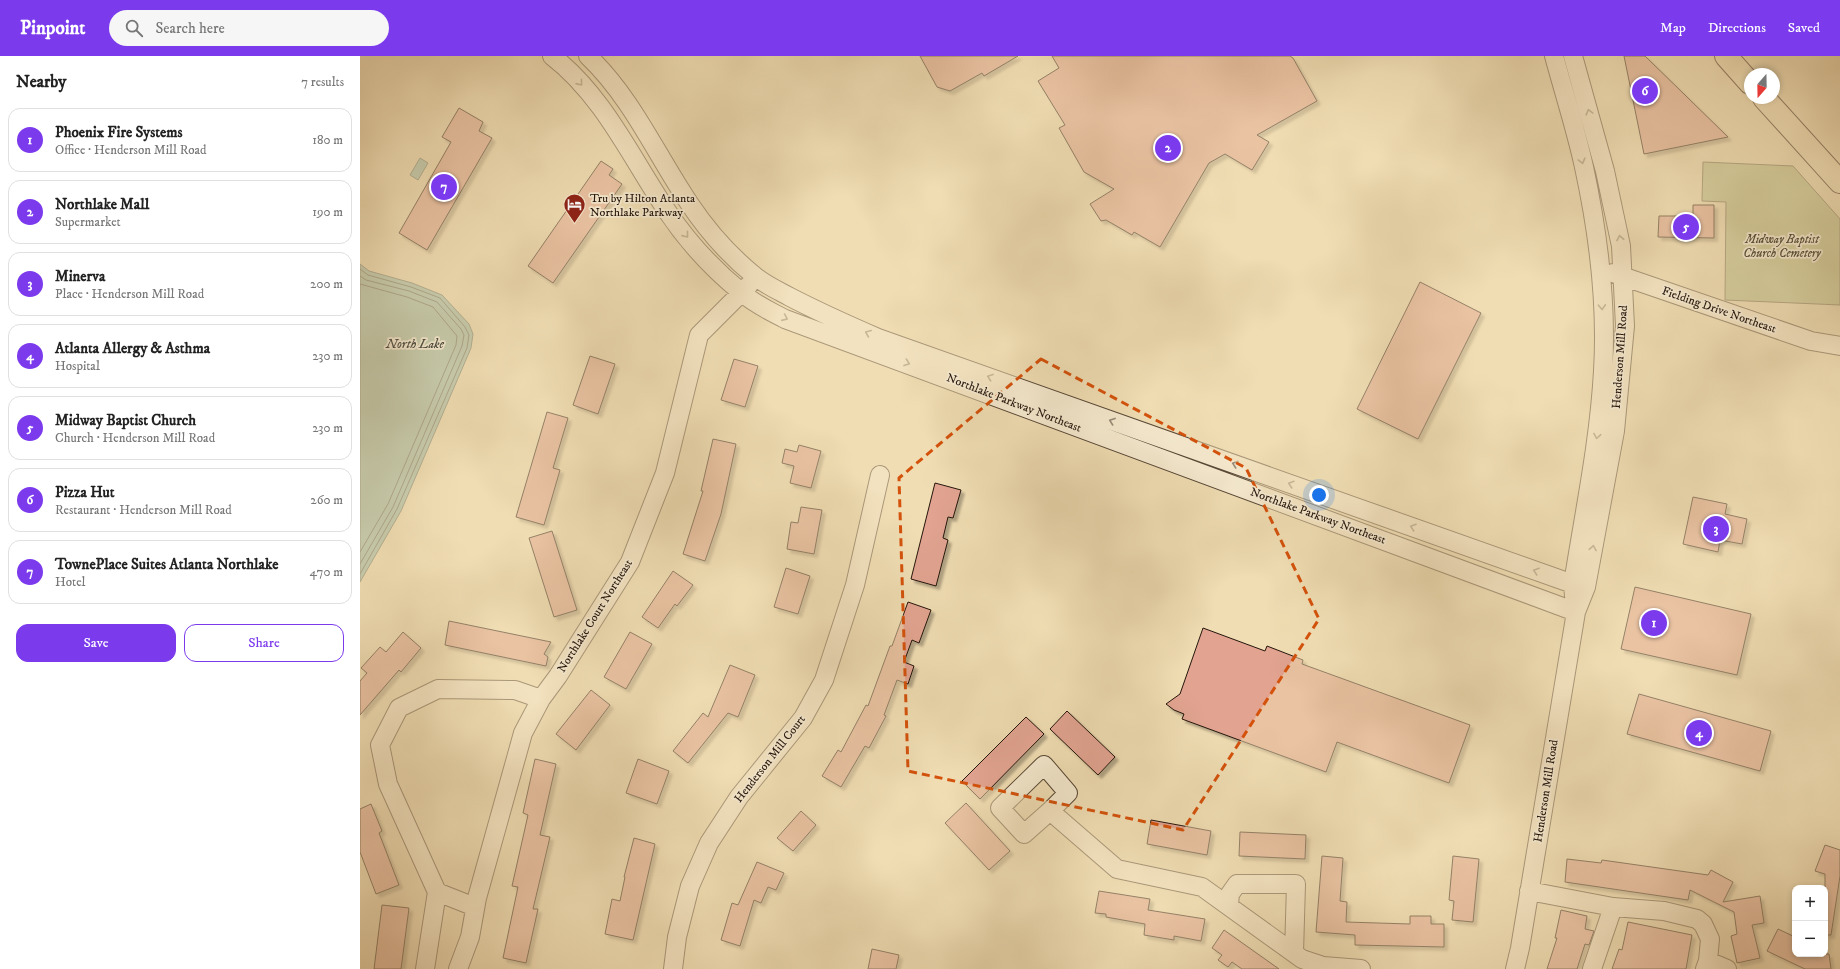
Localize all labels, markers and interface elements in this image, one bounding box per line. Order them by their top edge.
search box [109,10,389,46]
text: Pinpoint [20,17,85,40]
icon: search [123,17,145,39]
text: Search here [155,19,225,38]
text: Map [1660,19,1686,37]
text: Directions [1708,19,1766,37]
text: Saved [1788,19,1820,37]
north arrow [1744,68,1780,104]
text: Nearby [16,71,66,93]
text: 7 results [301,74,344,90]
pin: 6 [1632,76,1658,106]
one-way arrow [576,78,583,85]
one-way arrow [1585,109,1593,115]
text: Phoenix Fire Systems [55,123,183,142]
text: 1 [28,132,32,148]
text: 180 m [312,132,343,148]
pin: 2 [1155,133,1181,163]
text: Office · Henderson Mill Road [55,142,207,158]
one-way arrow [1578,158,1586,164]
pin: 7 [431,172,457,202]
place label: Tru by Hilton Atlanta Northlake Parkway [590,191,696,220]
hotel icon: Tru by Hilton Atlanta Northlake Parkway [562,192,588,225]
text: Northlake Mall [55,195,149,214]
text: 2 [27,204,33,220]
text: 190 m [312,204,343,220]
pin: 5 [1673,212,1699,242]
text: Supermarket [55,214,121,230]
one-way arrow [682,231,689,238]
park label: Midway Baptist Church Cemetery [1743,232,1822,261]
one-way arrow [1616,235,1624,241]
text: Minerva [55,267,105,286]
text: 3 [28,276,32,292]
text: 200 m [310,276,343,292]
street label: Fielding Drive Northeast [1660,283,1778,337]
text: Place · Henderson Mill Road [55,286,204,302]
one-way arrow [1597,304,1606,310]
street label: Henderson Mill Road [1609,305,1631,409]
one-way arrow [781,314,788,322]
one-way arrow [864,330,872,338]
water label: North Lake [385,336,445,352]
text: Atlanta Allergy & Asthma [55,339,210,358]
text: 4 [26,348,34,364]
text: 230 m [312,348,343,364]
text: Hospital [55,358,100,374]
one-way arrow [903,359,910,367]
street label: Northlake Parkway Northeast [944,370,1084,436]
one-way arrow [986,374,993,382]
text: Midway Baptist Church [55,411,196,430]
one-way arrow [1109,417,1116,426]
text: 5 [27,420,33,436]
text: 230 m [312,420,343,436]
text: Church · Henderson Mill Road [55,430,215,446]
one-way arrow [1593,433,1602,439]
one-way arrow [1231,461,1238,469]
one-way arrow [1287,481,1294,489]
text: Pizza Hut [55,483,115,502]
street label: Northlake Parkway Northeast [1248,484,1388,548]
your location [1309,485,1329,505]
text: 6 [27,492,33,508]
text: 260 m [310,492,343,508]
text: Restaurant · Henderson Mill Road [55,502,232,518]
pin: 3 [1703,514,1729,544]
one-way arrow [1410,524,1417,532]
one-way arrow [1588,545,1597,551]
text: TownePlace Suites Atlanta Northlake [55,555,278,574]
street label: Northlake Court Northeast [554,557,636,675]
text: 7 [27,564,33,580]
text: 470 m [310,564,343,580]
one-way arrow [1533,567,1540,575]
text: Hotel [55,574,86,590]
pin: 1 [1641,608,1667,638]
button: Save [16,624,176,662]
button: Share [184,624,344,662]
street label: Henderson Mill Court [731,712,809,806]
pin: 4 [1686,718,1712,748]
street label: Henderson Mill Road [1530,739,1562,843]
map controls [1792,885,1828,957]
button: + [1792,885,1828,921]
button: − [1792,921,1828,957]

